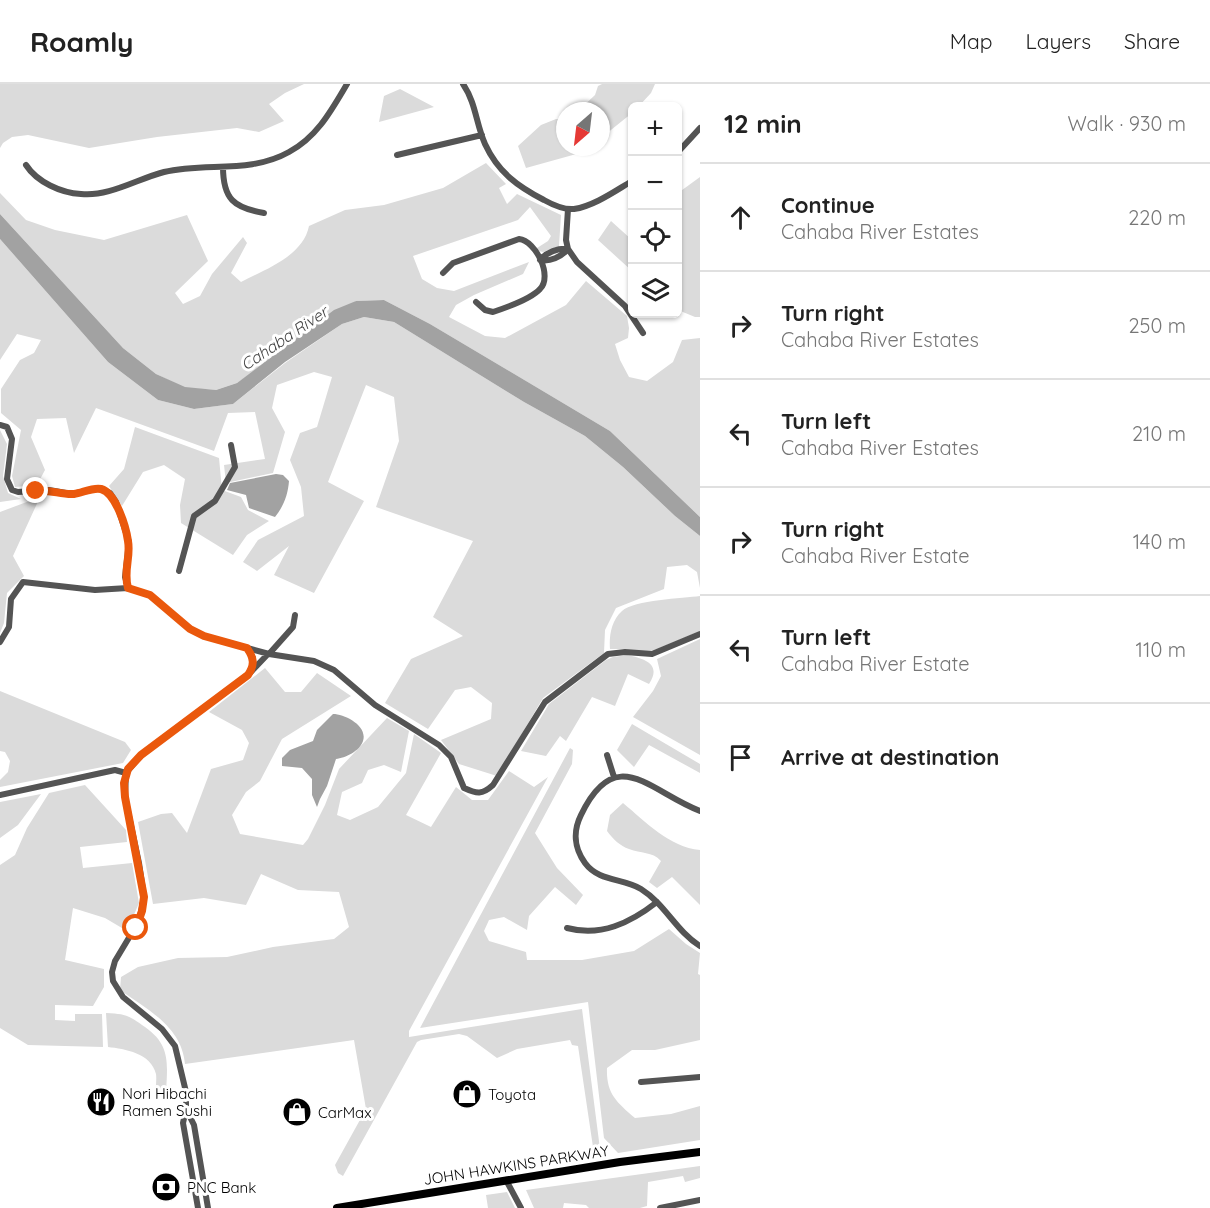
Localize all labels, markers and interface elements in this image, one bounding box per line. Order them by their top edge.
text: Roamly [30,24,134,59]
text: Map [950,28,993,54]
text: Layers [1026,28,1091,54]
text: Share [1124,28,1180,54]
north arrow [556,102,610,156]
map controls [628,102,682,318]
button: + [628,102,682,156]
text: 12 min [724,107,802,140]
text: Walk · 930 m [1067,111,1186,136]
button: − [628,156,682,210]
text: Continue [781,191,875,219]
icon: ahead [724,201,757,234]
text: 220 m [1128,205,1186,230]
button: locate [628,210,682,264]
text: Cahaba River Estates [781,219,979,244]
button: layers [628,264,682,318]
text: Turn right [781,299,885,327]
water label: Cahaba River [237,301,333,374]
icon: right [724,309,757,342]
text: 250 m [1128,313,1186,338]
text: Cahaba River Estates [781,327,979,352]
text: Turn left [781,407,871,435]
icon: left [724,417,757,450]
text: 210 m [1132,421,1186,446]
text: Cahaba River Estates [781,435,979,460]
route end [22,477,48,503]
text: Turn right [781,515,885,543]
icon: right [724,525,757,558]
text: 140 m [1133,529,1186,554]
text: Cahaba River Estate [781,543,970,568]
text: Turn left [781,623,871,651]
icon: left [724,633,757,666]
text: 110 m [1136,637,1186,662]
text: Cahaba River Estate [781,651,970,676]
icon: arrive [724,741,757,774]
text: Arrive at destination [781,743,999,771]
route start [122,914,148,940]
shop icon: Toyota [451,1078,483,1110]
place label: Nori Hibachi Ramen Sushi [122,1084,212,1120]
place label: Toyota [488,1085,536,1104]
restaurant icon: Nori Hibachi Ramen Sushi [85,1086,117,1118]
shop icon: CarMax [281,1096,313,1128]
place label: CarMax [318,1103,371,1122]
street label: JOHN HAWKINS PARKWAY [422,1141,611,1189]
bank icon: PNC Bank [150,1171,182,1203]
place label: PNC Bank [187,1178,256,1197]

